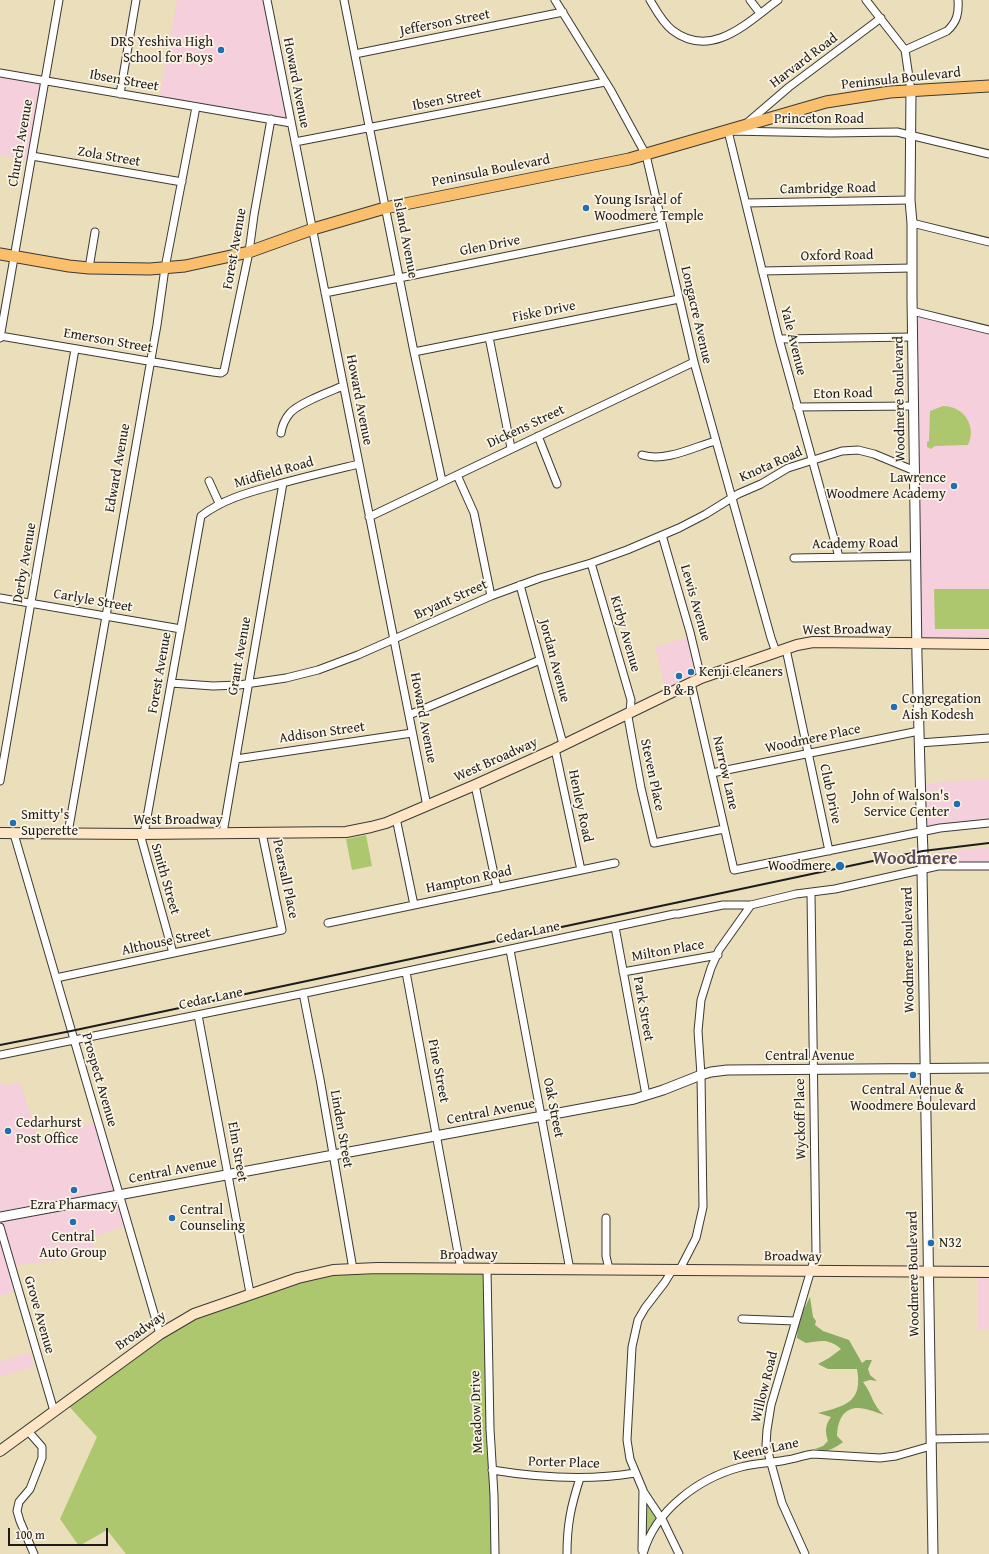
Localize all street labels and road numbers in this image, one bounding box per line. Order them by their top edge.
street label: Jefferson Street [399,6,491,40]
street label: Harvard Road [767,30,841,92]
street label: Howard Avenue [279,36,313,130]
street label: Peninsula Boulevard [840,64,962,94]
street label: Ibsen Street [88,67,160,95]
street label: Ibsen Street [411,85,483,115]
street label: Church Avenue [5,98,37,188]
street label: Princeton Road [774,111,864,127]
street label: Zola Street [76,143,142,171]
street label: Peninsula Boulevard [430,151,552,191]
street label: Cambridge Road [780,180,876,198]
street label: Island Avenue [389,196,421,280]
street label: Forest Avenue [220,207,250,291]
street label: Glen Drive [458,232,522,260]
street label: Oxford Road [800,247,874,265]
street label: Longacre Avenue [677,264,715,366]
street label: Fiske Drive [511,298,577,326]
street label: Yale Avenue [776,305,810,377]
street label: Emerson Street [62,325,154,357]
street label: Woodmere Boulevard [891,336,909,462]
street label: Howard Avenue [342,353,376,447]
street label: Eton Road [813,385,873,403]
street label: Dickens Street [484,402,568,452]
street label: Edward Avenue [102,422,134,514]
street label: Knota Road [737,444,805,486]
street label: Midfield Road [232,454,316,492]
street label: Derby Avenue [10,522,40,604]
street label: Academy Road [812,535,898,553]
street label: Lewis Avenue [676,563,714,643]
street label: Bryant Street [412,576,490,624]
street label: Carlyle Street [52,586,134,616]
street label: Kirby Avenue [606,594,644,674]
street label: Grant Avenue [225,615,255,697]
street label: Jordan Avenue [535,618,573,704]
street label: West Broadway [802,621,892,639]
street label: Forest Avenue [145,631,175,715]
street label: Howard Avenue [406,671,440,765]
street label: Addison Street [278,719,366,747]
street label: Woodmere Place [764,721,862,757]
street label: West Broadway [452,734,540,786]
street label: Narrow Lane [708,735,742,811]
street label: Steven Place [636,737,668,813]
street label: Club Drive [815,762,845,826]
street label: Henley Road [564,768,596,844]
street label: West Broadway [133,812,223,828]
street label: Pearsall Place [268,838,302,920]
street label: Smith Street [147,841,183,917]
street label: Hampton Road [425,863,513,897]
street label: Woodmere Boulevard [900,887,918,1013]
street label: Cedar Lane [494,918,562,948]
street label: Althouse Street [120,924,212,960]
street label: Milton Place [630,936,706,966]
street label: Park Street [629,975,657,1043]
street label: Cedar Lane [177,984,245,1014]
street label: Prospect Avenue [78,1031,120,1129]
street label: Pine Street [424,1038,452,1104]
street label: Central Avenue [765,1048,855,1064]
street label: Oak Street [539,1077,567,1139]
street label: Wyckoff Place [792,1078,810,1160]
street label: Linden Street [326,1089,356,1169]
street label: Central Avenue [446,1095,536,1129]
street label: Elm Street [223,1121,251,1183]
street label: Central Avenue [128,1154,218,1188]
street label: Woodmere Boulevard [905,1211,923,1337]
street label: Broadway [440,1247,498,1263]
street label: Broadway [764,1248,822,1266]
street label: Grove Avenue [20,1274,58,1356]
street label: Broadway [112,1307,170,1355]
street label: Willow Road [748,1350,782,1424]
street label: Meadow Drive [467,1370,487,1454]
street label: Keene Lane [732,1435,800,1465]
street label: Porter Place [528,1453,600,1473]

